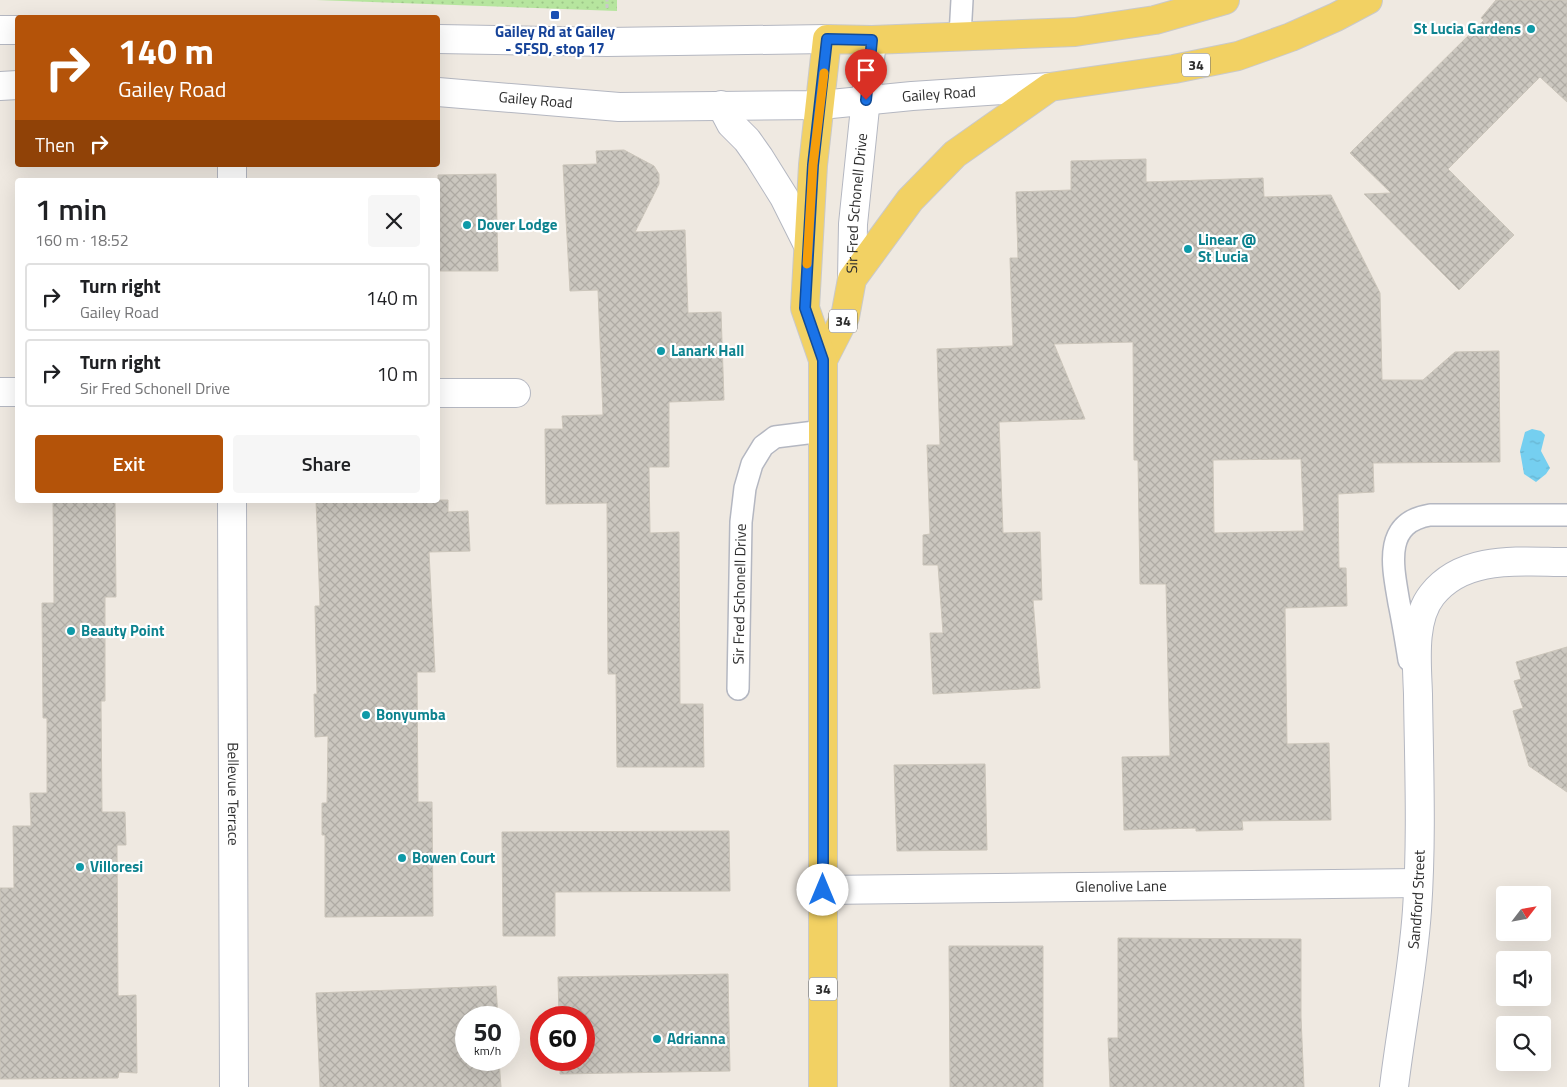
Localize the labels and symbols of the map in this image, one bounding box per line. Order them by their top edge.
marker: Gailey Rd at Gailey - SFSD, stop 17 [549,9,561,21]
place label: St Lucia Gardens [1414,17,1521,40]
place label: Gailey Rd at Gailey - SFSD, stop 17 [495,20,616,60]
marker: St Lucia Gardens [1525,23,1537,35]
pin [845,49,887,100]
road number: 34 [1182,54,1210,76]
street label: Gailey Road [901,80,977,108]
street label: Gailey Road [498,85,574,114]
street label: Sir Fred Schonell Drive [840,132,873,274]
place label: Dover Lodge [477,213,558,236]
marker: Dover Lodge [461,219,473,231]
place label: Linear @ St Lucia [1198,228,1256,268]
marker: Linear @ St Lucia [1182,243,1194,255]
road number: 34 [829,310,857,332]
place label: Lanark Hall [671,339,744,362]
marker: Lanark Hall [655,345,667,357]
street label: Sir Fred Schonell Drive [726,523,752,665]
place label: Beauty Point [81,619,165,642]
marker: Beauty Point [65,625,77,637]
place label: Bonyumba [376,703,446,726]
marker: Bonyumba [360,709,372,721]
street label: Bellevue Terrace [222,742,245,846]
place label: Bowen Court [412,846,496,869]
street label: Sandford Street [1401,849,1431,950]
marker: Bowen Court [396,852,408,864]
place label: Villoresi [90,855,143,878]
marker: Villoresi [74,861,86,873]
position arrow [796,863,848,915]
street label: Glenolive Lane [1075,874,1167,898]
north arrow [1496,886,1551,941]
road number: 34 [809,978,837,1001]
speed limit sign: 60 [530,1006,595,1071]
place label: Adrianna [667,1027,726,1050]
marker: Adrianna [651,1033,663,1045]

